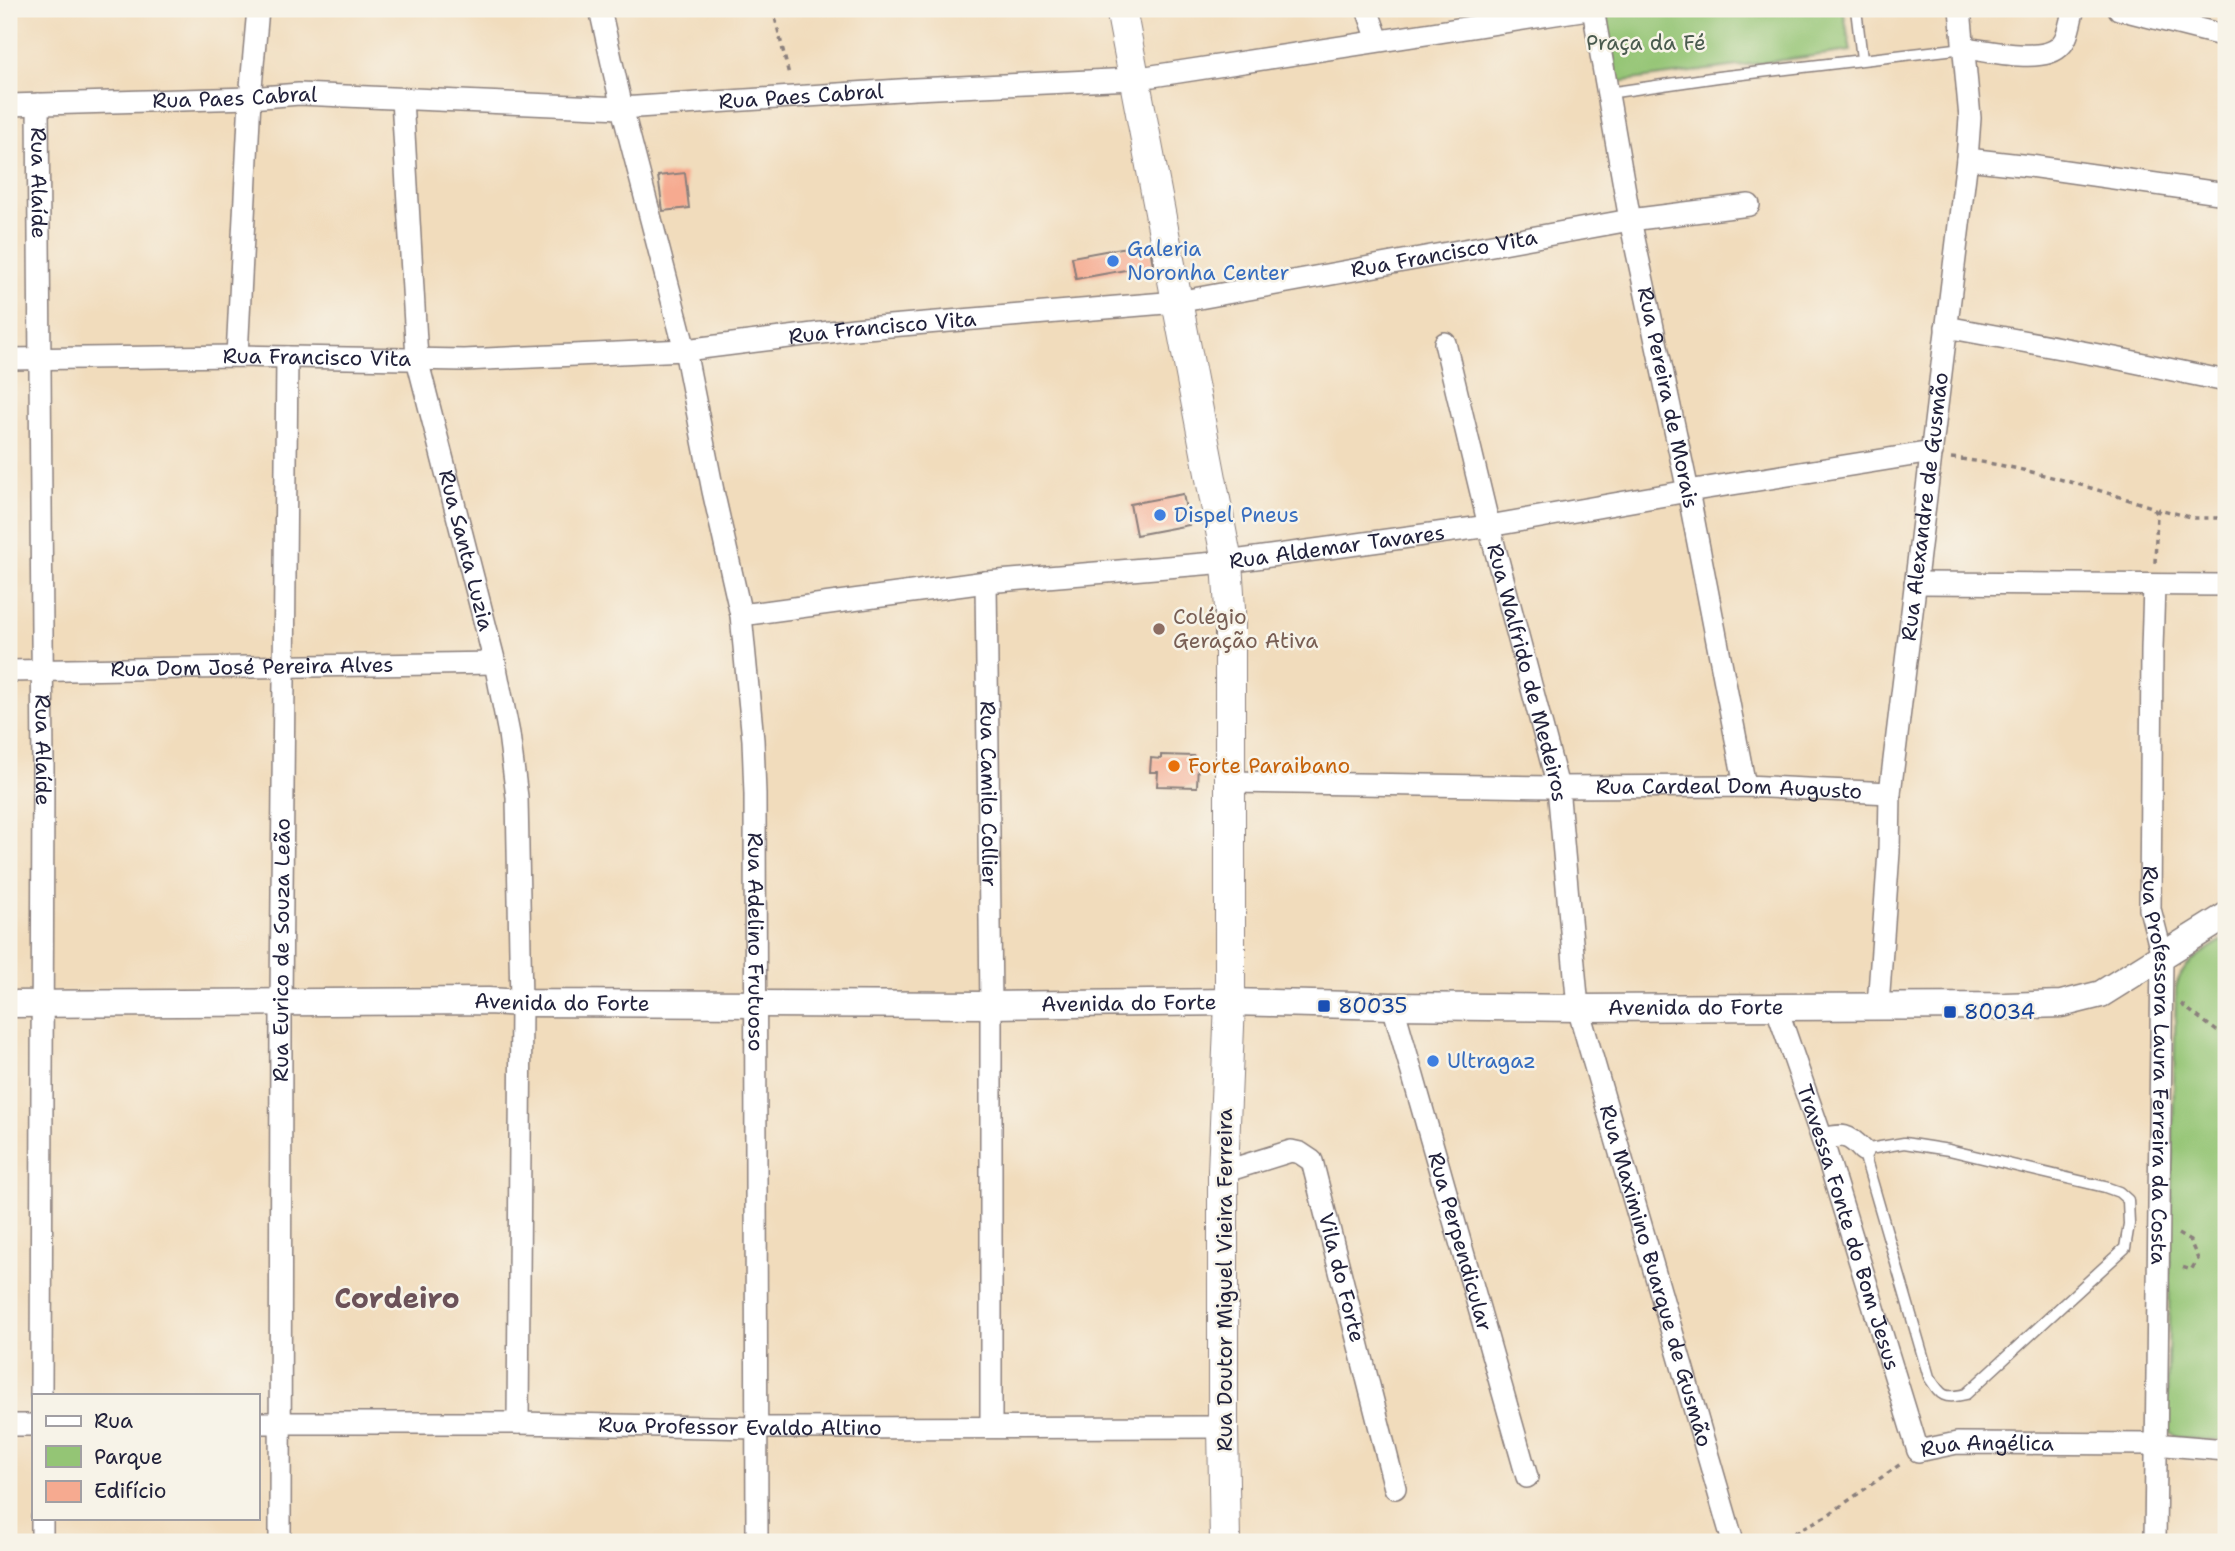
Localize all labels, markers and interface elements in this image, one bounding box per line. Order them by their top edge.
park label: Praça da Fé [1586,29,1706,57]
street label: Rua Paes Cabral [718,77,885,116]
street label: Rua Paes Cabral [152,80,319,115]
street label: Rua Alaíde [24,127,53,239]
street label: Rua Francisco Vita [1349,223,1539,284]
place label: Galeria Noronha Center [1127,235,1289,287]
marker: Galeria Noronha Center [1105,253,1121,269]
street label: Rua Pereira de Morais [1631,284,1705,511]
street label: Rua Francisco Vita [787,305,977,351]
street label: Rua Francisco Vita [222,342,412,373]
street label: Rua Alexandre de Gusmão [1895,370,1955,643]
street label: Rua Santa Luzia [432,467,500,634]
place label: Dispel Pneus [1174,501,1299,529]
marker: Dispel Pneus [1152,507,1168,523]
street label: Rua Aldemar Tavares [1227,518,1446,576]
street label: Rua Walfrido de Medeiros [1480,541,1573,803]
place label: Colégio Geração Ativa [1173,603,1318,655]
marker: Colégio Geração Ativa [1151,621,1167,637]
street label: Rua Dom José Pereira Alves [110,651,394,683]
street label: Rua Alaíde [28,694,57,806]
street label: Rua Camilo Collier [973,701,1004,887]
place label: Forte Paraibano [1188,752,1350,780]
marker: Forte Paraibano [1166,758,1182,774]
street label: Rua Cardeal Dom Augusto [1596,772,1863,806]
street label: Rua Eurico de Souza Leão [267,818,297,1082]
street label: Rua Adelino Frutuoso [741,833,770,1052]
street label: Rua Professora Laura Ferreira da Costa [2136,866,2176,1265]
street label: Avenida do Forte [474,987,650,1018]
street label: Avenida do Forte [1041,988,1217,1018]
place label: 80035 [1338,992,1407,1020]
street label: Avenida do Forte [1608,993,1784,1022]
marker: 80035 [1316,998,1332,1014]
place label: 80034 [1964,998,2035,1026]
marker: 80034 [1942,1004,1958,1020]
place label: Ultragaz [1447,1047,1536,1075]
marker: Ultragaz [1425,1053,1441,1069]
street label: Travessa Fonte do Bom Jesus [1790,1081,1906,1374]
street label: Rua Maximino Buarque de Gusmão [1593,1101,1719,1450]
street label: Rua Doutor Miguel Vieira Ferreira [1211,1108,1239,1452]
street label: Rua Perpendicular [1421,1149,1499,1334]
street label: Vila do Forte [1312,1210,1371,1345]
district label: Cordeiro [334,1279,460,1317]
legend [32,1394,259,1520]
text: Rua [94,1407,133,1435]
street label: Rua Professor Evaldo Altino [598,1411,882,1442]
street label: Rua Angélica [1918,1429,2054,1464]
text: Parque [94,1443,163,1471]
text: Edifício [94,1477,166,1505]

